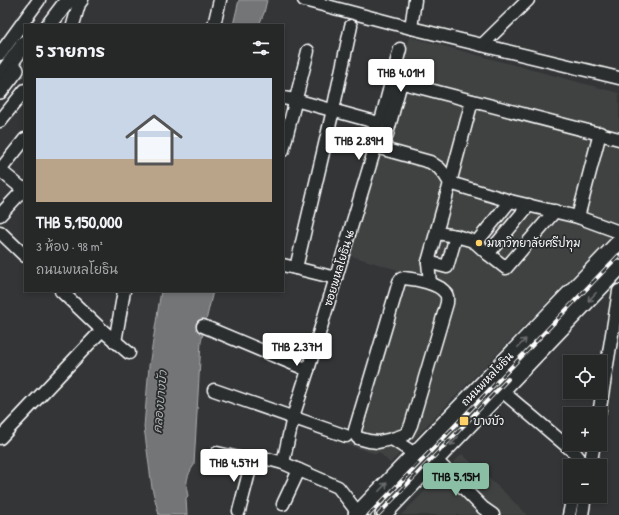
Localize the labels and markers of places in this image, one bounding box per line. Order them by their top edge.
pin: THB 4.01M [355,59,447,93]
pin: THB 2.89M [313,127,405,161]
place label: มหาวิทยาลัยศรีปทุม [487,236,581,252]
marker: มหาวิทยาลัยศรีปทุม [474,238,484,248]
pin: THB 2.37M [251,333,343,367]
place label: บางบัว [473,414,504,428]
marker: บางบัว [458,415,470,427]
pin: THB 4.57M [188,449,280,483]
pin: THB 5.15M [410,463,502,497]

